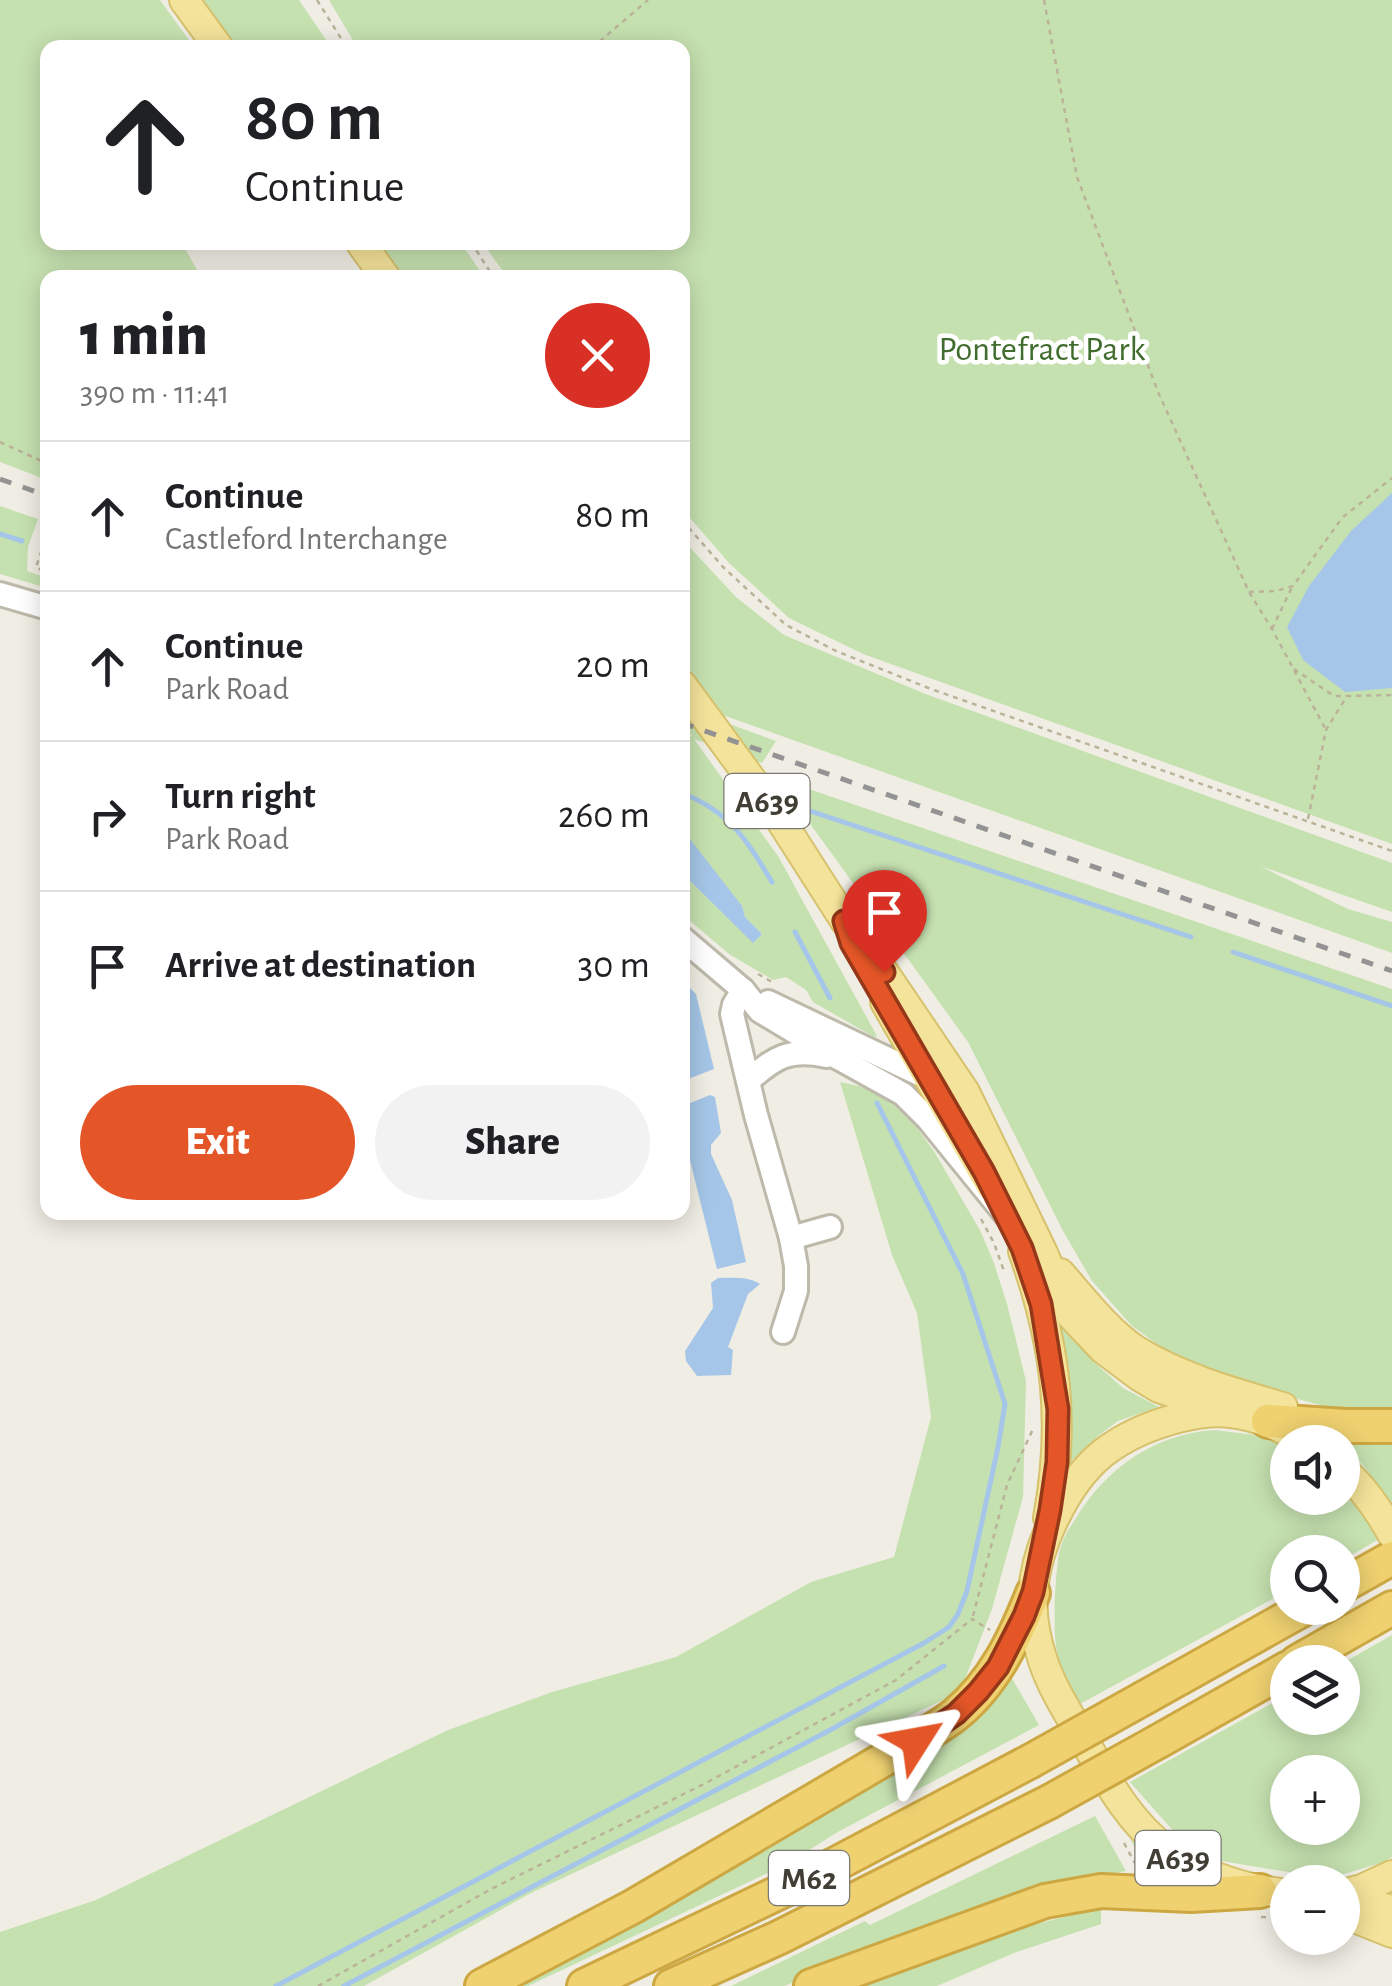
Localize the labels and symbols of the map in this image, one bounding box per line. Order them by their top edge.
park label: Pontefract Park [939,332,1146,367]
road number: A639 [724,774,810,828]
pin [842,870,927,973]
position arrow [864,1689,968,1793]
road number: A639 [1136,1831,1220,1885]
road number: M62 [769,1851,849,1905]

